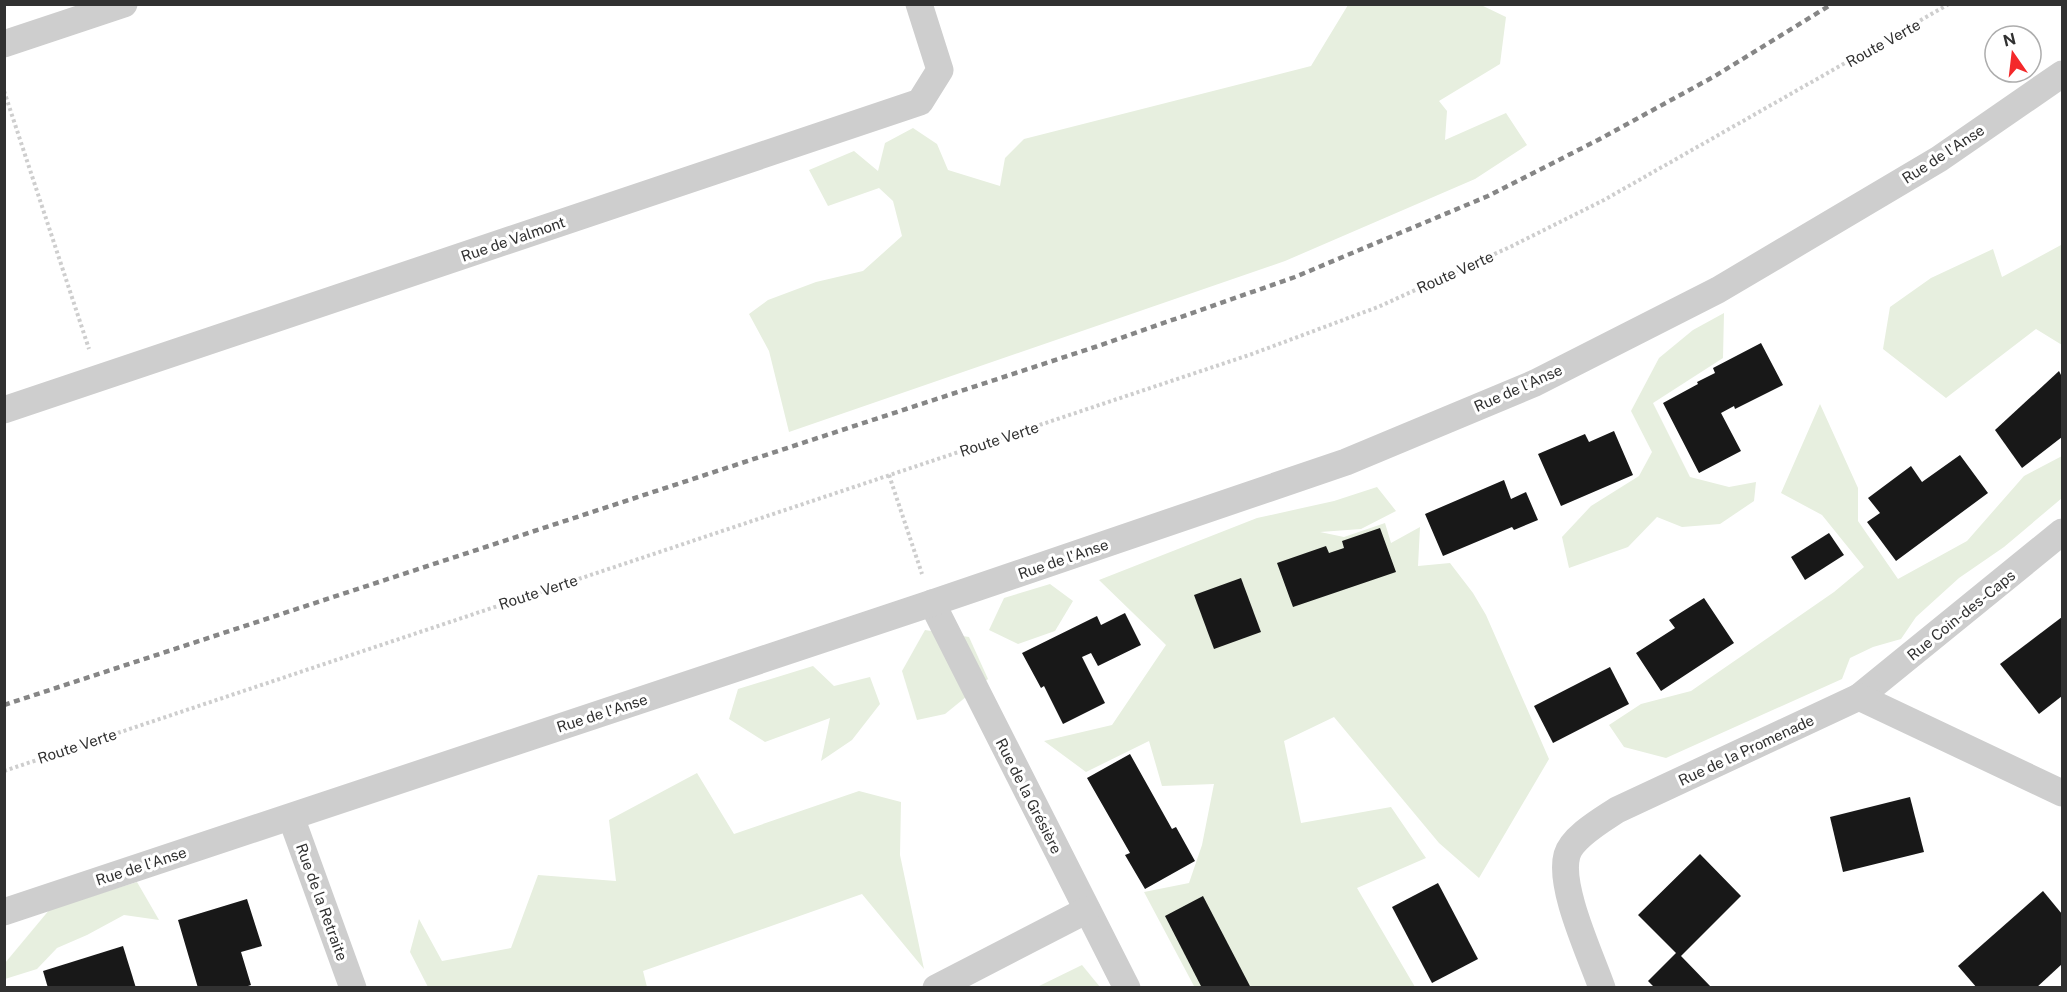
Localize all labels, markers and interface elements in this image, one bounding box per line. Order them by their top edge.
street label: Route Verte [1843,16,1923,70]
north arrow [1983,24,2043,84]
text: N [2001,29,2018,51]
street label: Rue de l'Anse [1899,121,1987,187]
street label: Rue de Valmont [459,213,567,265]
street label: Route Verte [1414,248,1496,296]
street label: Rue de l'Anse [1471,361,1565,415]
street label: Route Verte [957,418,1041,460]
street label: Rue de l'Anse [1016,536,1110,582]
street label: Rue Coin-des-Caps [1904,566,2018,664]
street label: Route Verte [496,571,580,613]
street label: Rue de l'Anse [554,690,650,736]
street label: Rue de la Promenade [1676,711,1816,789]
street label: Route Verte [35,725,119,767]
street label: Rue de la Grésière [993,735,1065,857]
street label: Rue de la Retraite [293,841,351,963]
street label: Rue de l'Anse [93,843,189,889]

